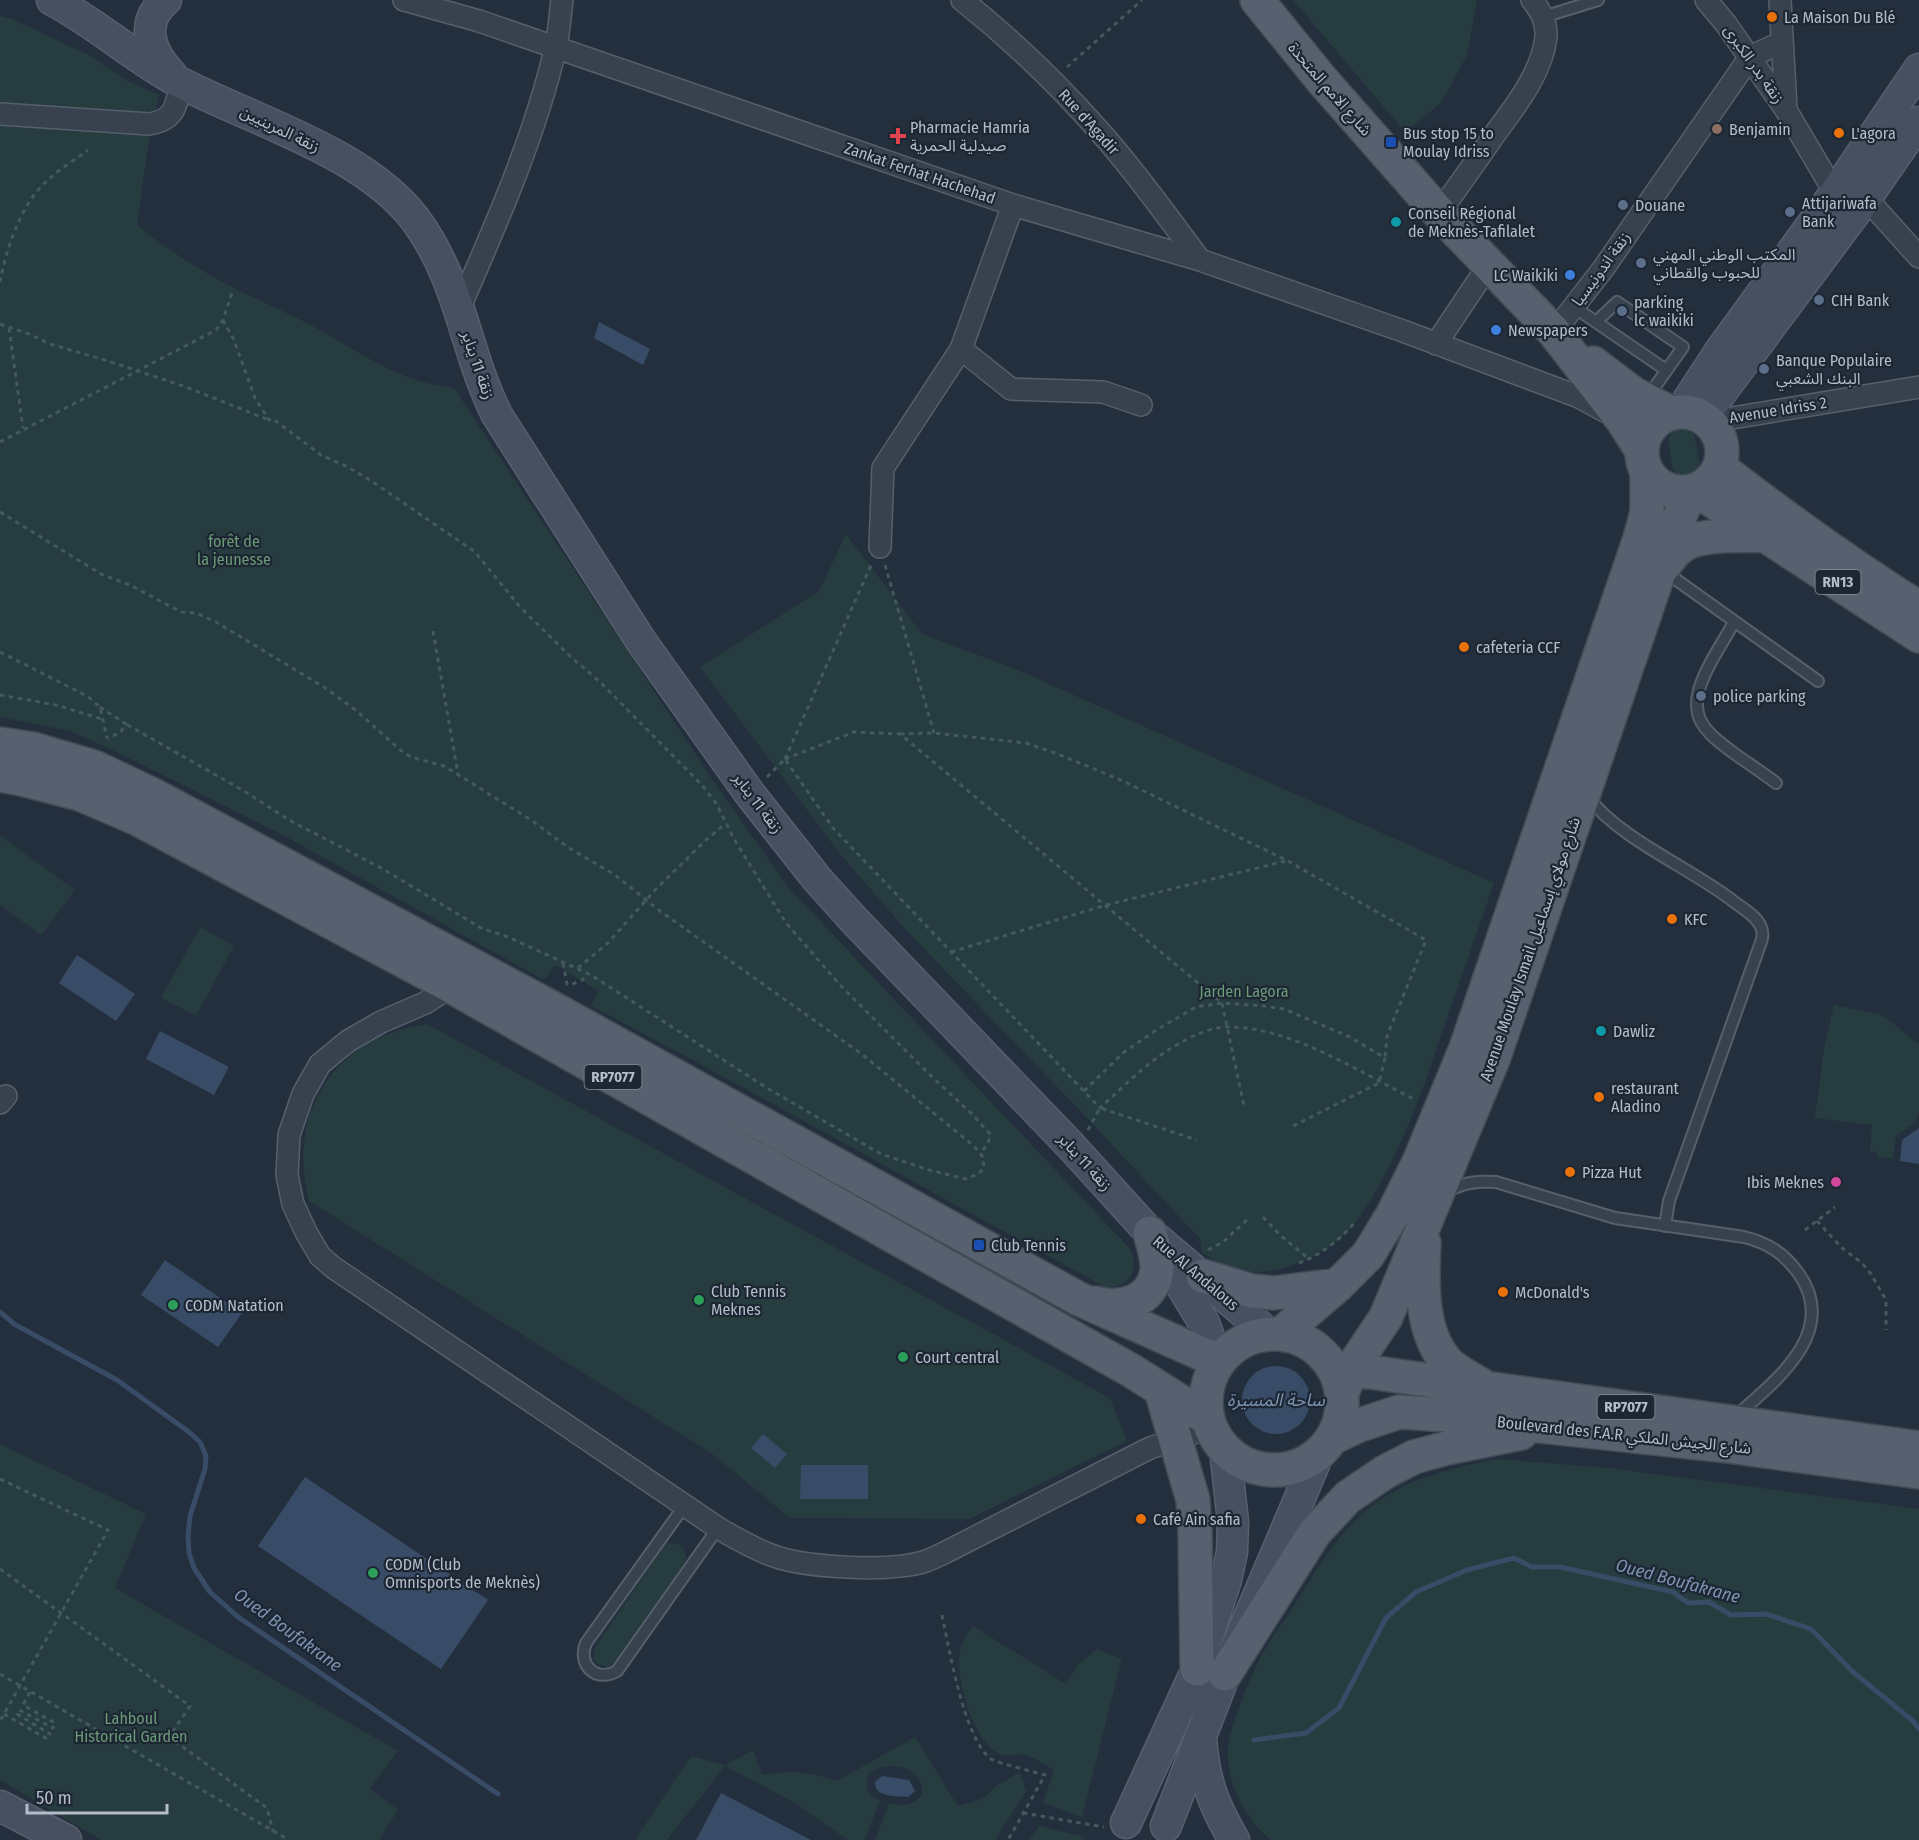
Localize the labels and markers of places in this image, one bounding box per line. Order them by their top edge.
place label: La Maison Du Blé [1784,8,1896,27]
marker: La Maison Du Blé [1765,10,1779,24]
place label: Pharmacie Hamria صيدلية الحمرية [910,118,1030,155]
place label: Benjamin [1729,120,1791,139]
marker: Benjamin [1710,122,1724,136]
place label: Bus stop 15 to Moulay Idriss [1403,124,1494,161]
place label: L'agora [1851,124,1896,143]
marker: L'agora [1832,126,1846,140]
marker: Pharmacie Hamria صيدلية الحمرية [891,129,905,143]
marker: Bus stop 15 to Moulay Idriss [1384,135,1398,149]
place label: Attijariwafa Bank [1802,194,1877,231]
place label: Douane [1635,196,1685,215]
marker: Douane [1616,198,1630,212]
place label: Conseil Régional de Meknès-Tafilalet [1408,204,1536,241]
marker: Attijariwafa Bank [1783,205,1797,219]
marker: Conseil Régional de Meknès-Tafilalet [1389,215,1403,229]
place label: المكتب الوطني المهني للحبوب والقطاني [1653,245,1796,284]
marker: المكتب الوطني المهني للحبوب والقطاني [1634,256,1648,270]
place label: LC Waikiki [1493,266,1558,285]
marker: LC Waikiki [1563,268,1577,282]
place label: CIH Bank [1831,291,1890,310]
place label: parking lc waikiki [1634,293,1694,330]
marker: CIH Bank [1812,293,1826,307]
marker: parking lc waikiki [1615,304,1629,318]
place label: Newspapers [1508,321,1588,340]
marker: Newspapers [1489,323,1503,337]
place label: Banque Populaire البنك الشعبي [1776,351,1892,390]
marker: Banque Populaire البنك الشعبي [1757,362,1771,376]
place label: cafeteria CCF [1476,638,1560,657]
marker: cafeteria CCF [1457,640,1471,654]
place label: police parking [1713,687,1806,706]
marker: police parking [1694,689,1708,703]
place label: KFC [1684,910,1707,929]
marker: KFC [1665,912,1679,926]
place label: Dawliz [1613,1022,1655,1041]
marker: Dawliz [1594,1024,1608,1038]
place label: restaurant Aladino [1611,1079,1680,1116]
marker: restaurant Aladino [1592,1090,1606,1104]
place label: Pizza Hut [1582,1163,1643,1182]
marker: Pizza Hut [1563,1165,1577,1179]
place label: Ibis Meknes [1747,1173,1824,1192]
marker: Ibis Meknes [1829,1175,1843,1189]
place label: Club Tennis [991,1236,1066,1255]
marker: Club Tennis [972,1238,986,1252]
place label: Club Tennis Meknes [711,1282,786,1319]
place label: McDonald's [1515,1283,1590,1302]
marker: McDonald's [1496,1285,1510,1299]
marker: Club Tennis Meknes [692,1293,706,1307]
place label: CODM Natation [185,1296,284,1315]
marker: CODM Natation [166,1298,180,1312]
place label: Court central [915,1348,999,1367]
marker: Court central [896,1350,910,1364]
place label: Café Ain safia [1153,1510,1241,1529]
marker: Café Ain safia [1134,1512,1148,1526]
place label: CODM (Club Omnisports de Meknès) [385,1555,540,1592]
marker: CODM (Club Omnisports de Meknès) [366,1566,380,1580]

